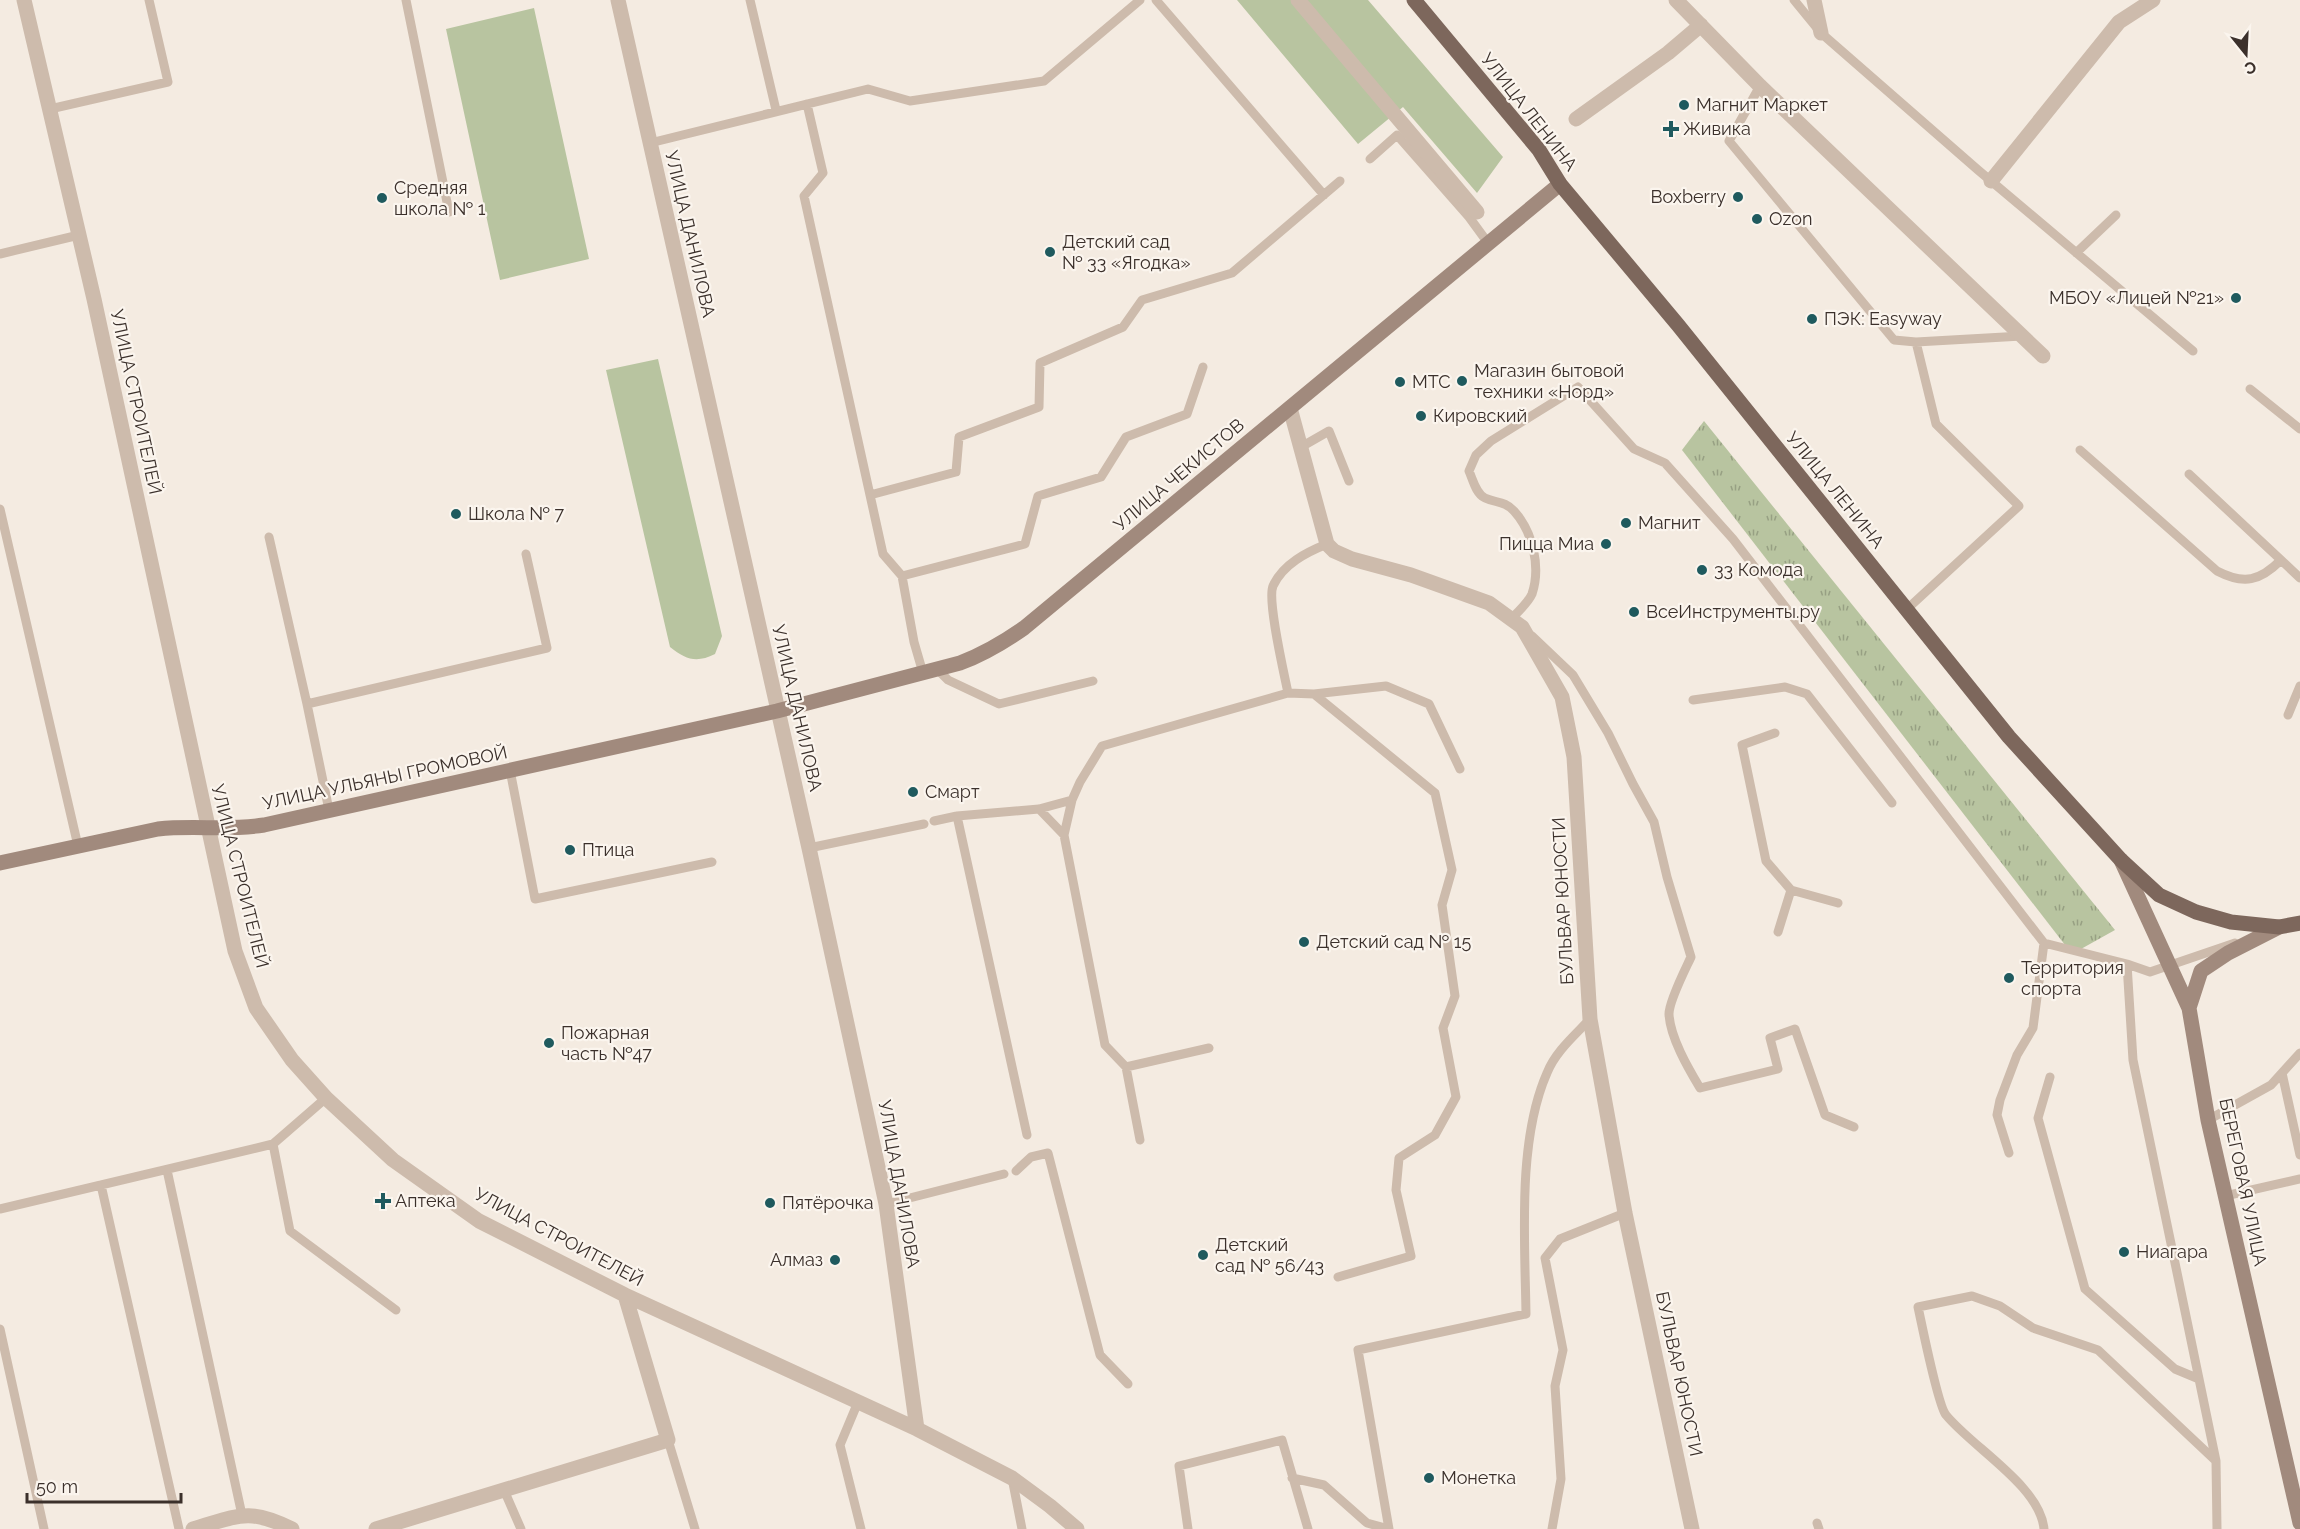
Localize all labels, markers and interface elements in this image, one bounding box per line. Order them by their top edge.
north arrow [2216,24,2276,84]
street label: УЛИЦА ЛЕНИНА [1477,49,1582,175]
text: С [2242,57,2259,79]
place label: Магнит Маркет [1696,94,1828,115]
marker: Магнит Маркет [1677,98,1691,112]
place label: Живика [1683,118,1751,139]
marker: Живика [1664,122,1678,136]
street label: УЛИЦА ДАНИЛОВА [661,149,720,319]
place label: Средняя школа № 1 [394,177,486,219]
place label: Boxberry [1651,186,1726,207]
marker: Boxberry [1731,190,1745,204]
marker: Средняя школа № 1 [375,191,389,205]
place label: Ozon [1769,208,1812,229]
marker: Ozon [1750,212,1764,226]
place label: Детский сад № 33 «Ягодка» [1062,231,1191,273]
marker: Детский сад № 33 «Ягодка» [1043,245,1057,259]
place label: МБОУ «Лицей №21» [2049,287,2224,308]
marker: МБОУ «Лицей №21» [2229,291,2243,305]
street label: УЛИЦА СТРОИТЕЛЕЙ [107,307,166,496]
place label: ПЭК: Easyway [1824,308,1942,329]
marker: ПЭК: Easyway [1805,312,1819,326]
place label: Магазин бытовой техники «Норд» [1474,360,1624,402]
place label: МТС [1412,371,1451,392]
marker: Магазин бытовой техники «Норд» [1455,374,1469,388]
marker: МТС [1393,375,1407,389]
place label: Кировский [1433,405,1527,426]
marker: Кировский [1414,409,1428,423]
street label: УЛИЦА ЧЕКИСТОВ [1109,414,1248,535]
street label: УЛИЦА ЛЕНИНА [1782,427,1889,552]
place label: Школа № 7 [468,503,564,524]
marker: Школа № 7 [449,507,463,521]
place label: Магнит [1638,512,1701,533]
marker: Магнит [1619,516,1633,530]
place label: Пицца Миа [1499,533,1594,554]
marker: Пицца Миа [1599,537,1613,551]
place label: 33 Комода [1714,559,1803,580]
marker: 33 Комода [1695,563,1709,577]
place label: ВсеИнструменты.ру [1646,601,1820,622]
marker: ВсеИнструменты.ру [1627,605,1641,619]
street label: УЛИЦА ДАНИЛОВА [768,623,827,793]
street label: УЛИЦА УЛЬЯНЫ ГРОМОВОЙ [261,741,509,814]
place label: Смарт [925,781,980,802]
street label: УЛИЦА СТРОИТЕЛЕЙ [207,782,273,970]
marker: Смарт [906,785,920,799]
street label: БУЛЬВАР ЮНОСТИ [1548,817,1577,985]
place label: Птица [582,839,634,860]
marker: Птица [563,843,577,857]
place label: Детский сад № 15 [1316,931,1471,952]
marker: Детский сад № 15 [1297,935,1311,949]
place label: Территория спорта [2021,957,2124,999]
marker: Территория спорта [2002,971,2016,985]
place label: Пожарная часть №47 [561,1022,652,1064]
marker: Пожарная часть №47 [542,1036,556,1050]
street label: БЕРЕГОВАЯ УЛИЦА [2215,1096,2272,1268]
street label: УЛИЦА ДАНИЛОВА [874,1098,925,1270]
street label: УЛИЦА СТРОИТЕЛЕЙ [471,1183,647,1290]
place label: Аптека [395,1190,456,1211]
place label: Пятёрочка [782,1192,874,1213]
marker: Аптека [376,1194,390,1208]
marker: Пятёрочка [763,1196,777,1210]
place label: Детский сад № 56/43 [1215,1234,1324,1276]
place label: Ниагара [2136,1241,2208,1262]
marker: Ниагара [2117,1245,2131,1259]
marker: Детский сад № 56/43 [1196,1248,1210,1262]
place label: Алмаз [770,1249,823,1270]
marker: Алмаз [828,1253,842,1267]
street label: БУЛЬВАР ЮНОСТИ [1652,1290,1707,1458]
scale bar [27,1466,182,1504]
place label: Монетка [1441,1467,1516,1488]
marker: Монетка [1422,1471,1436,1485]
text: 50 m [36,1476,78,1497]

